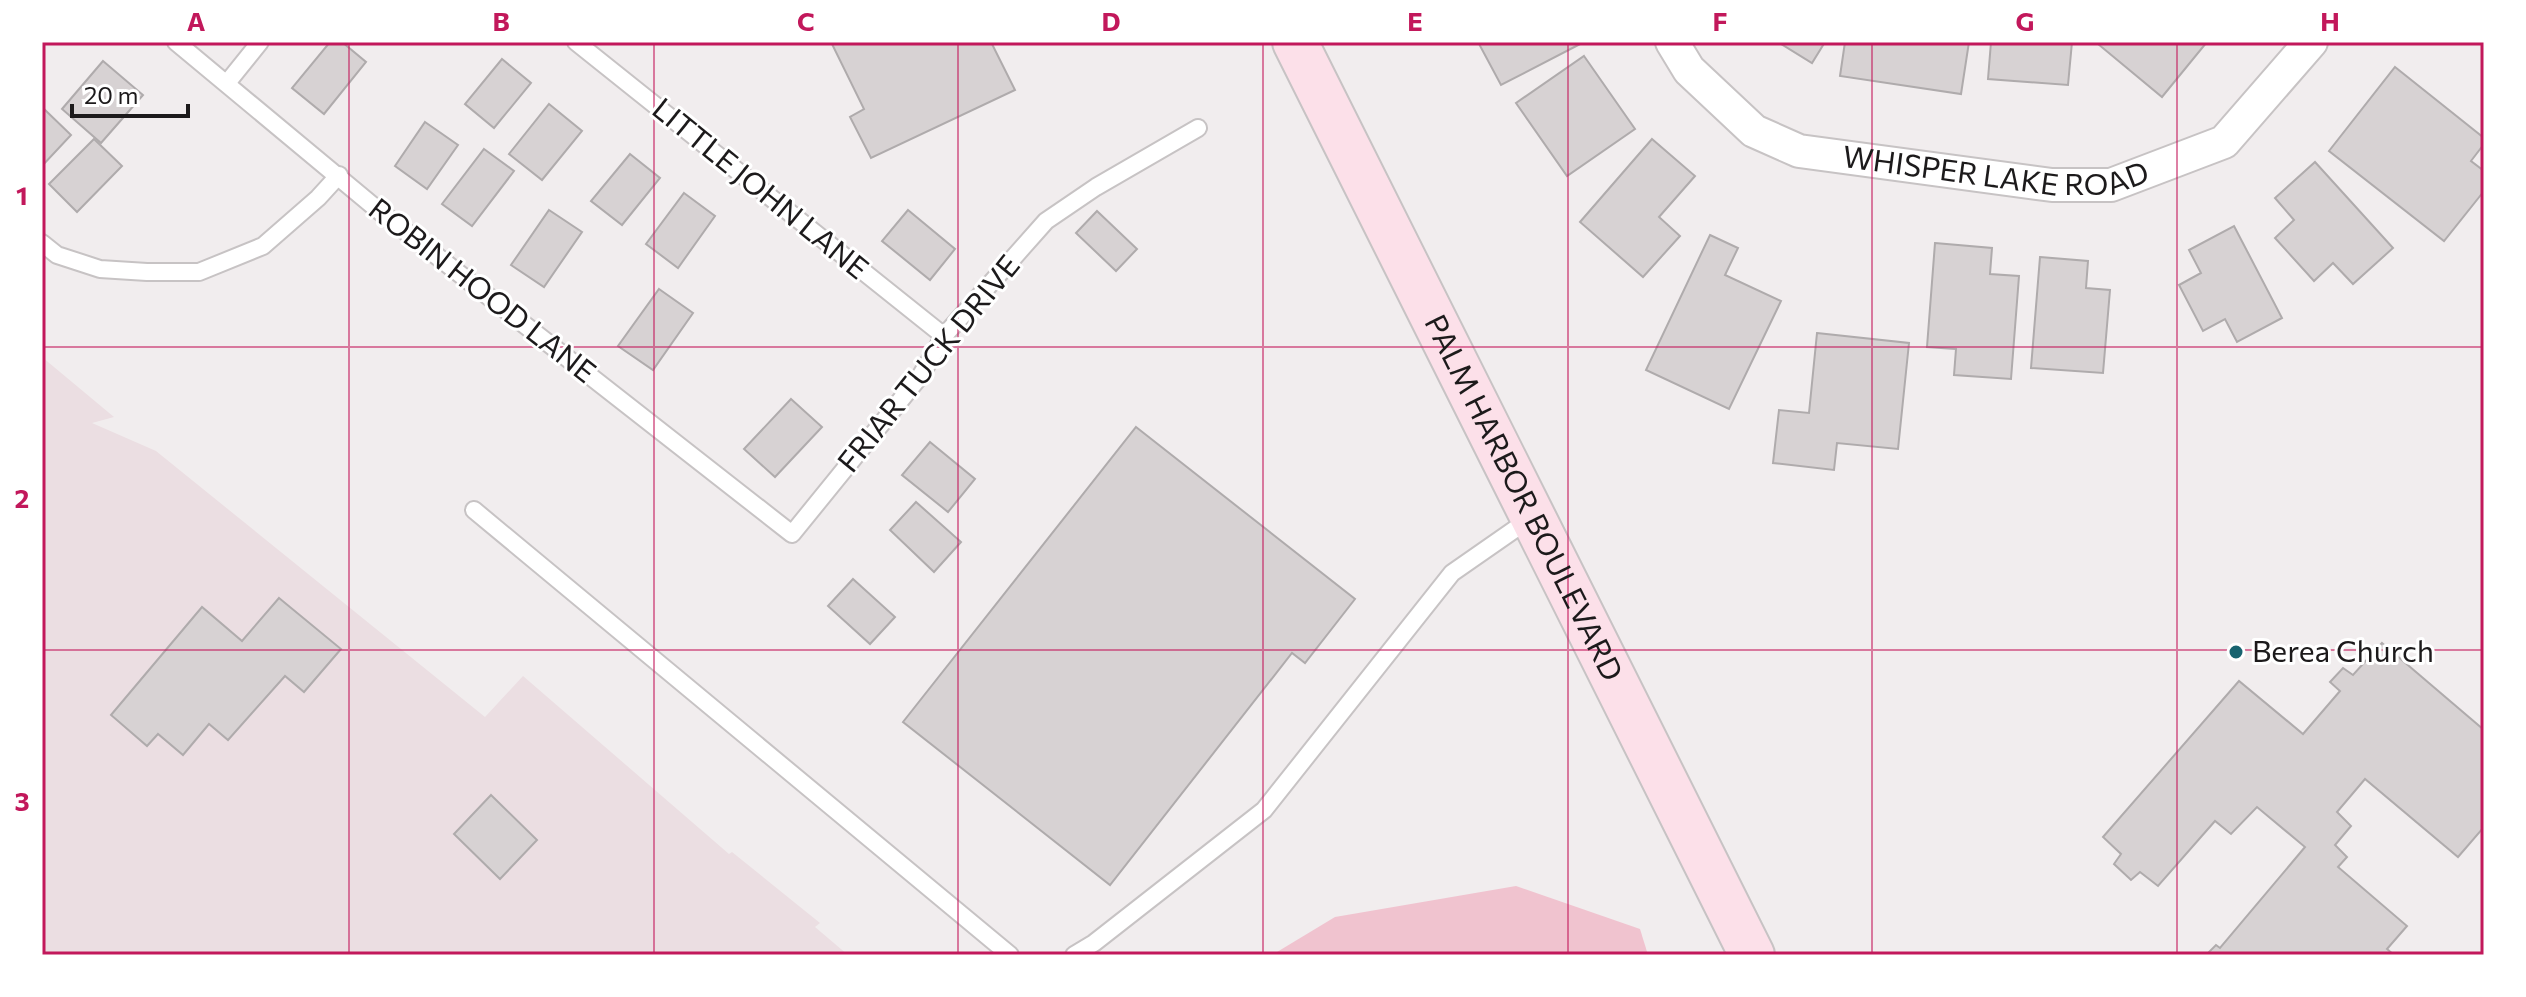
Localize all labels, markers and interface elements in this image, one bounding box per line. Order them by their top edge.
text: A [187,5,206,36]
text: B [492,5,510,36]
text: C [797,5,815,36]
text: D [1101,5,1121,36]
text: E [1407,5,1423,36]
text: F [1712,5,1728,36]
text: G [2016,5,2034,36]
text: H [2320,5,2340,36]
scale bar [72,68,188,118]
text: 20 m [84,80,138,109]
street label: LITTLE JOHN LANE [646,89,877,285]
street label: WHISPER LAKE ROAD [1841,136,2153,202]
text: 1 [16,179,28,210]
street label: ROBIN HOOD LANE [363,189,604,389]
street label: FRIAR TUCK DRIVE [828,246,1026,479]
street label: PALM HARBOR BOULEVARD [1418,308,1633,686]
text: 2 [15,482,29,513]
place label: Berea Church [2252,631,2434,668]
marker: Berea Church [2227,643,2245,661]
text: 3 [14,785,30,816]

